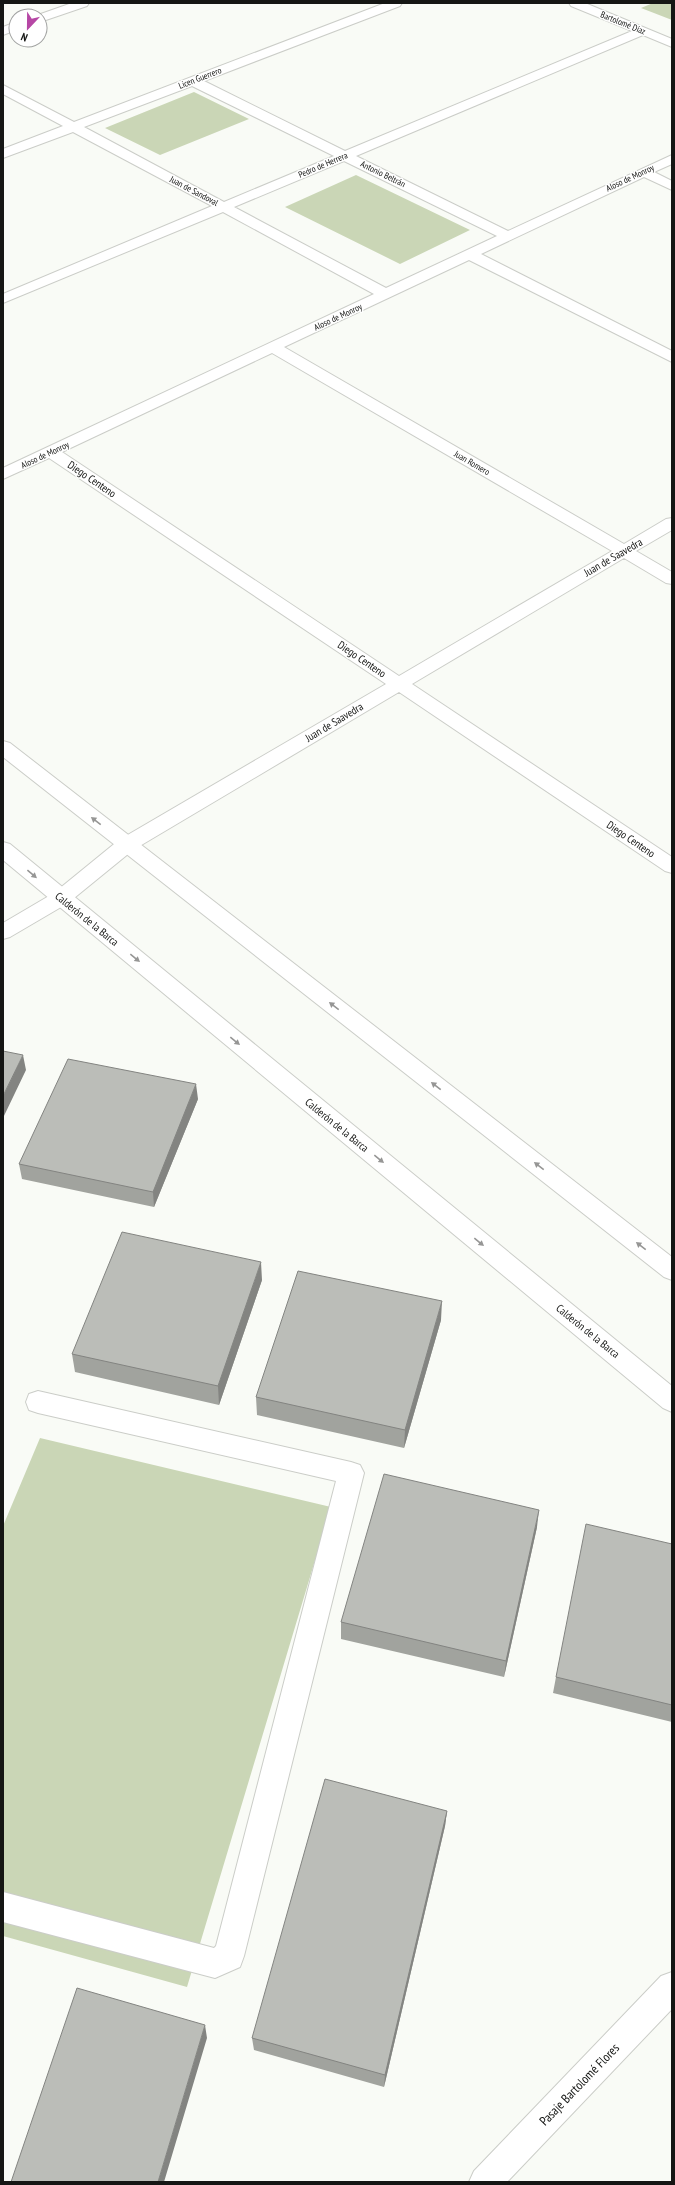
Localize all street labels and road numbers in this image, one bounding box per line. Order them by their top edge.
street label: Bartolomé Díaz [599,8,647,37]
street label: Licen Guerrero [177,64,223,91]
street label: Pedro de Herrera [297,149,349,180]
street label: Antonio Beltrán [359,158,408,189]
street label: Aloso de Monroy [604,161,656,193]
street label: Juan de Sandoval [167,173,221,208]
street label: Aloso de Monroy [312,300,364,332]
street label: Aloso de Monroy [19,438,71,470]
street label: Juan Romero [452,447,492,477]
street label: Diego Centeno [65,458,119,500]
street label: Juan de Saavedra [580,535,645,580]
street label: Diego Centeno [335,638,389,680]
street label: Juan de Saavedra [302,699,366,745]
street label: Diego Centeno [604,818,658,860]
street label: Calderón de la Barca [52,889,122,949]
street label: Calderón de la Barca [302,1095,372,1155]
street label: Calderón de la Barca [553,1301,623,1361]
street label: Pasaje Bartolomé Flores [536,2040,623,2129]

